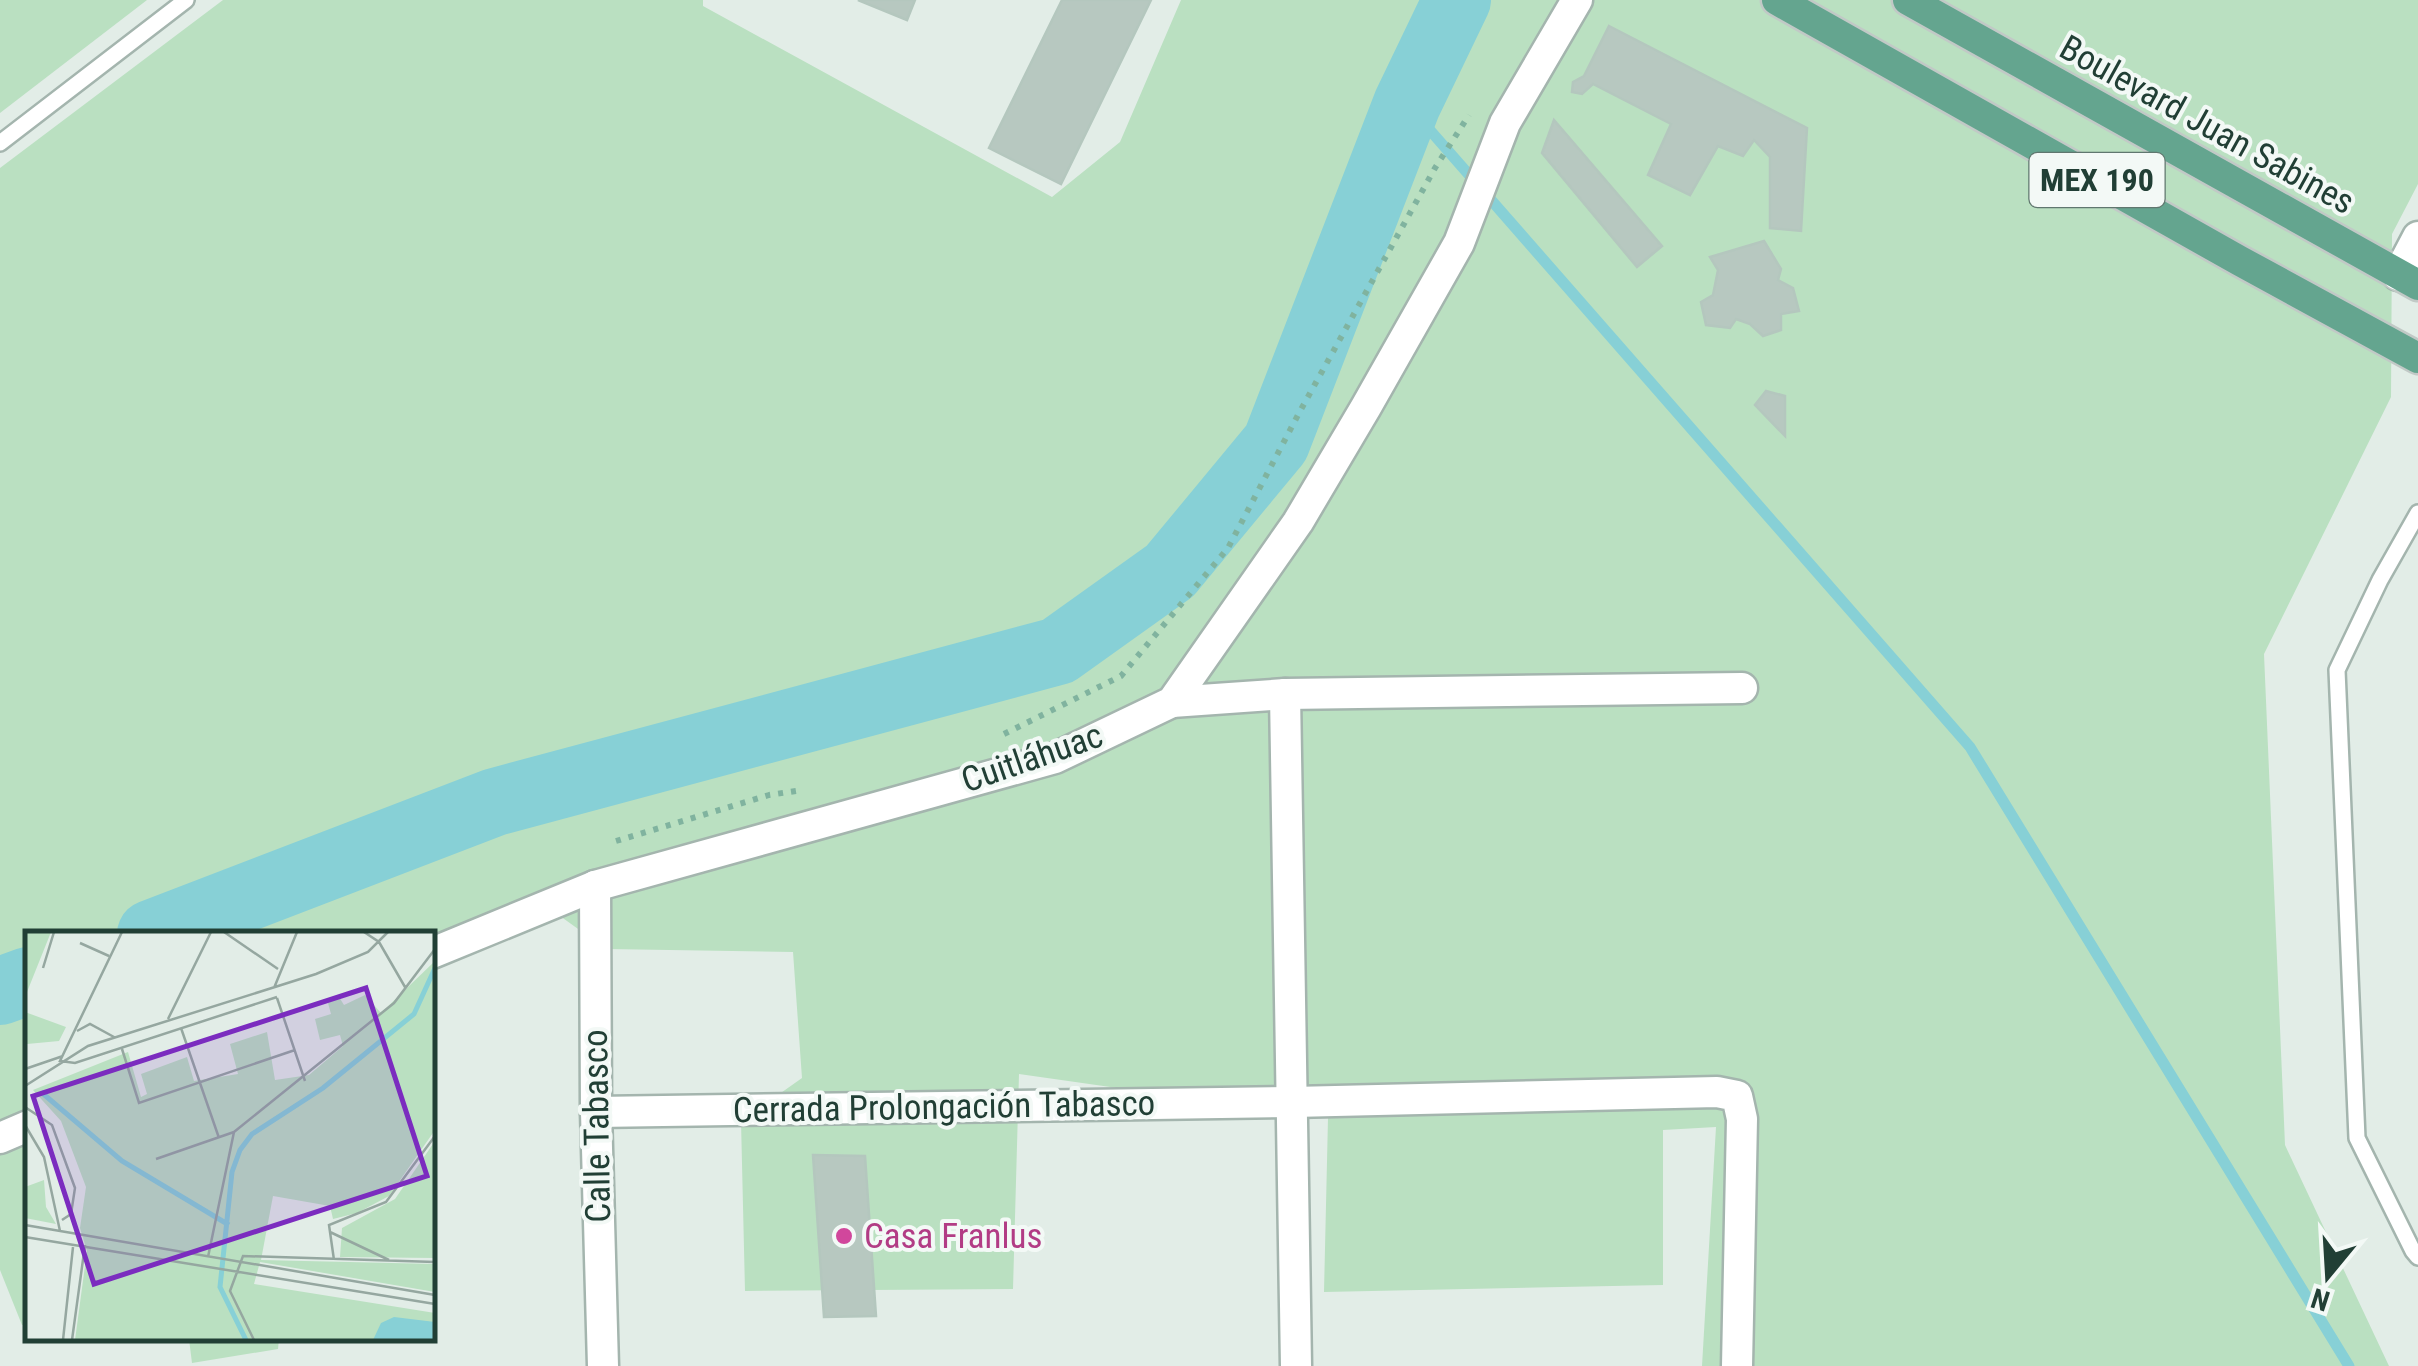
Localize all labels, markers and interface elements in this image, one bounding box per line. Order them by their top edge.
street label: Boulevard Juan Sabines [2053,27,2361,223]
road number: MEX 190 [2030,153,2164,207]
street label: Cuitláhuac [956,715,1108,801]
inset map [25,931,435,1341]
street label: Calle Tabasco [575,1029,619,1223]
street label: Cerrada Prolongación Tabasco [732,1083,1156,1131]
place label: Casa Franlus [864,1216,1042,1257]
marker: Casa Franlus [833,1225,855,1247]
north arrow [2278,1226,2378,1326]
text: N [2307,1281,2334,1318]

